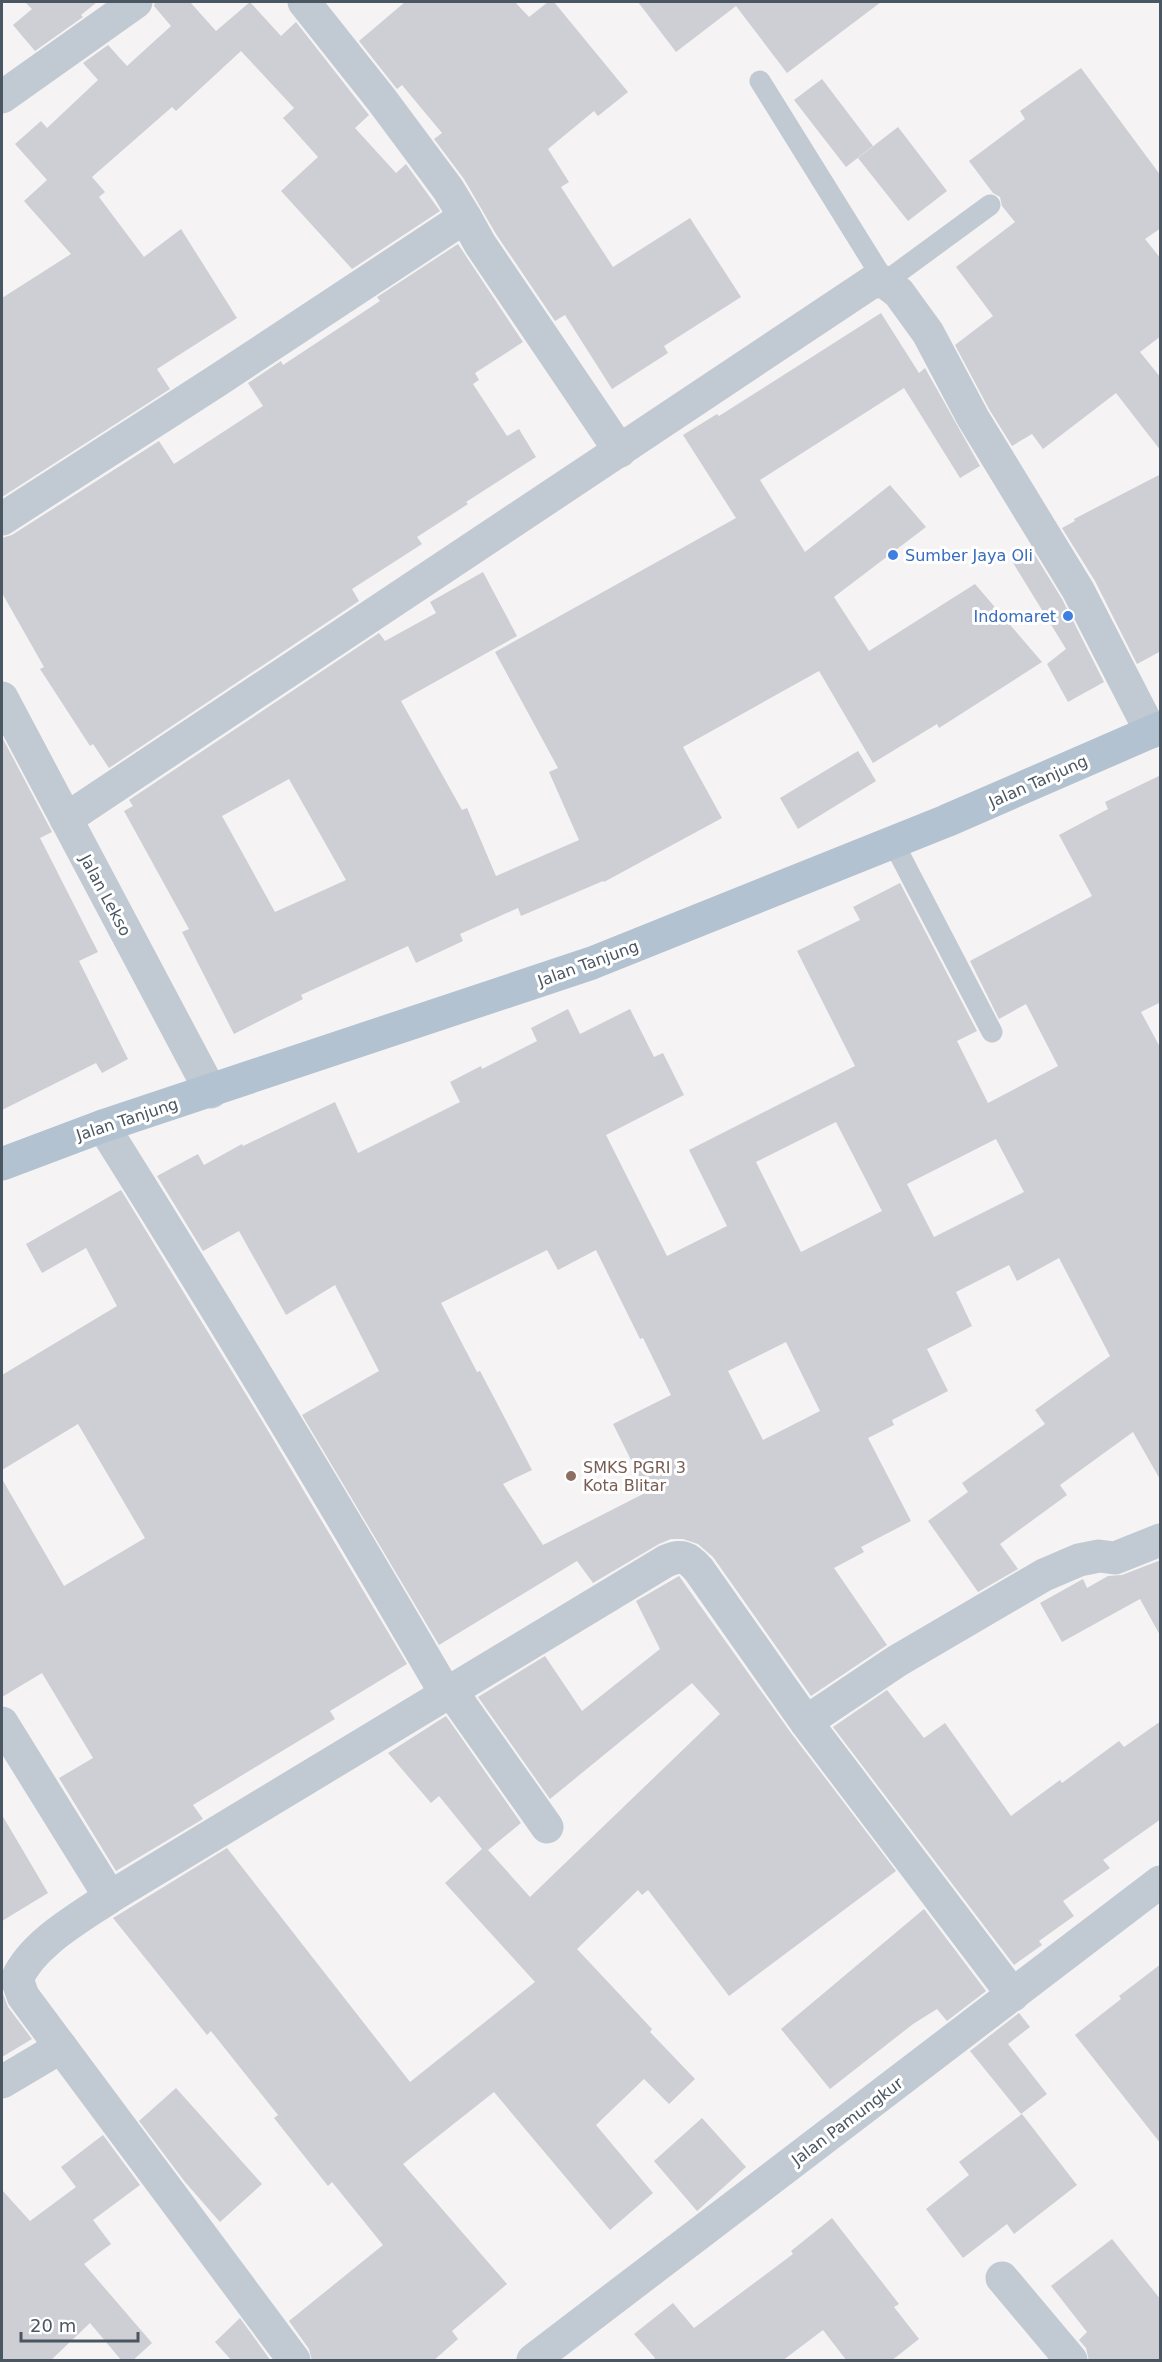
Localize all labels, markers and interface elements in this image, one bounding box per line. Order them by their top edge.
place label: Sumber Jaya Oli [905,546,1033,565]
marker: Sumber Jaya Oli [886,548,900,562]
place label: Indomaret [973,607,1056,626]
marker: Indomaret [1061,609,1075,623]
street label: Jalan Tanjung [985,751,1090,812]
street label: Jalan Lekso [76,850,135,939]
street label: Jalan Tanjung [534,936,641,991]
street label: Jalan Tanjung [73,1094,180,1145]
place label: SMKS PGRI 3 Kota Blitar [583,1458,686,1495]
marker: SMKS PGRI 3 Kota Blitar [564,1469,578,1483]
street label: Jalan Pamungkur [787,2073,907,2170]
scale bar [21,2305,138,2343]
text: 20 m [30,2315,76,2336]

